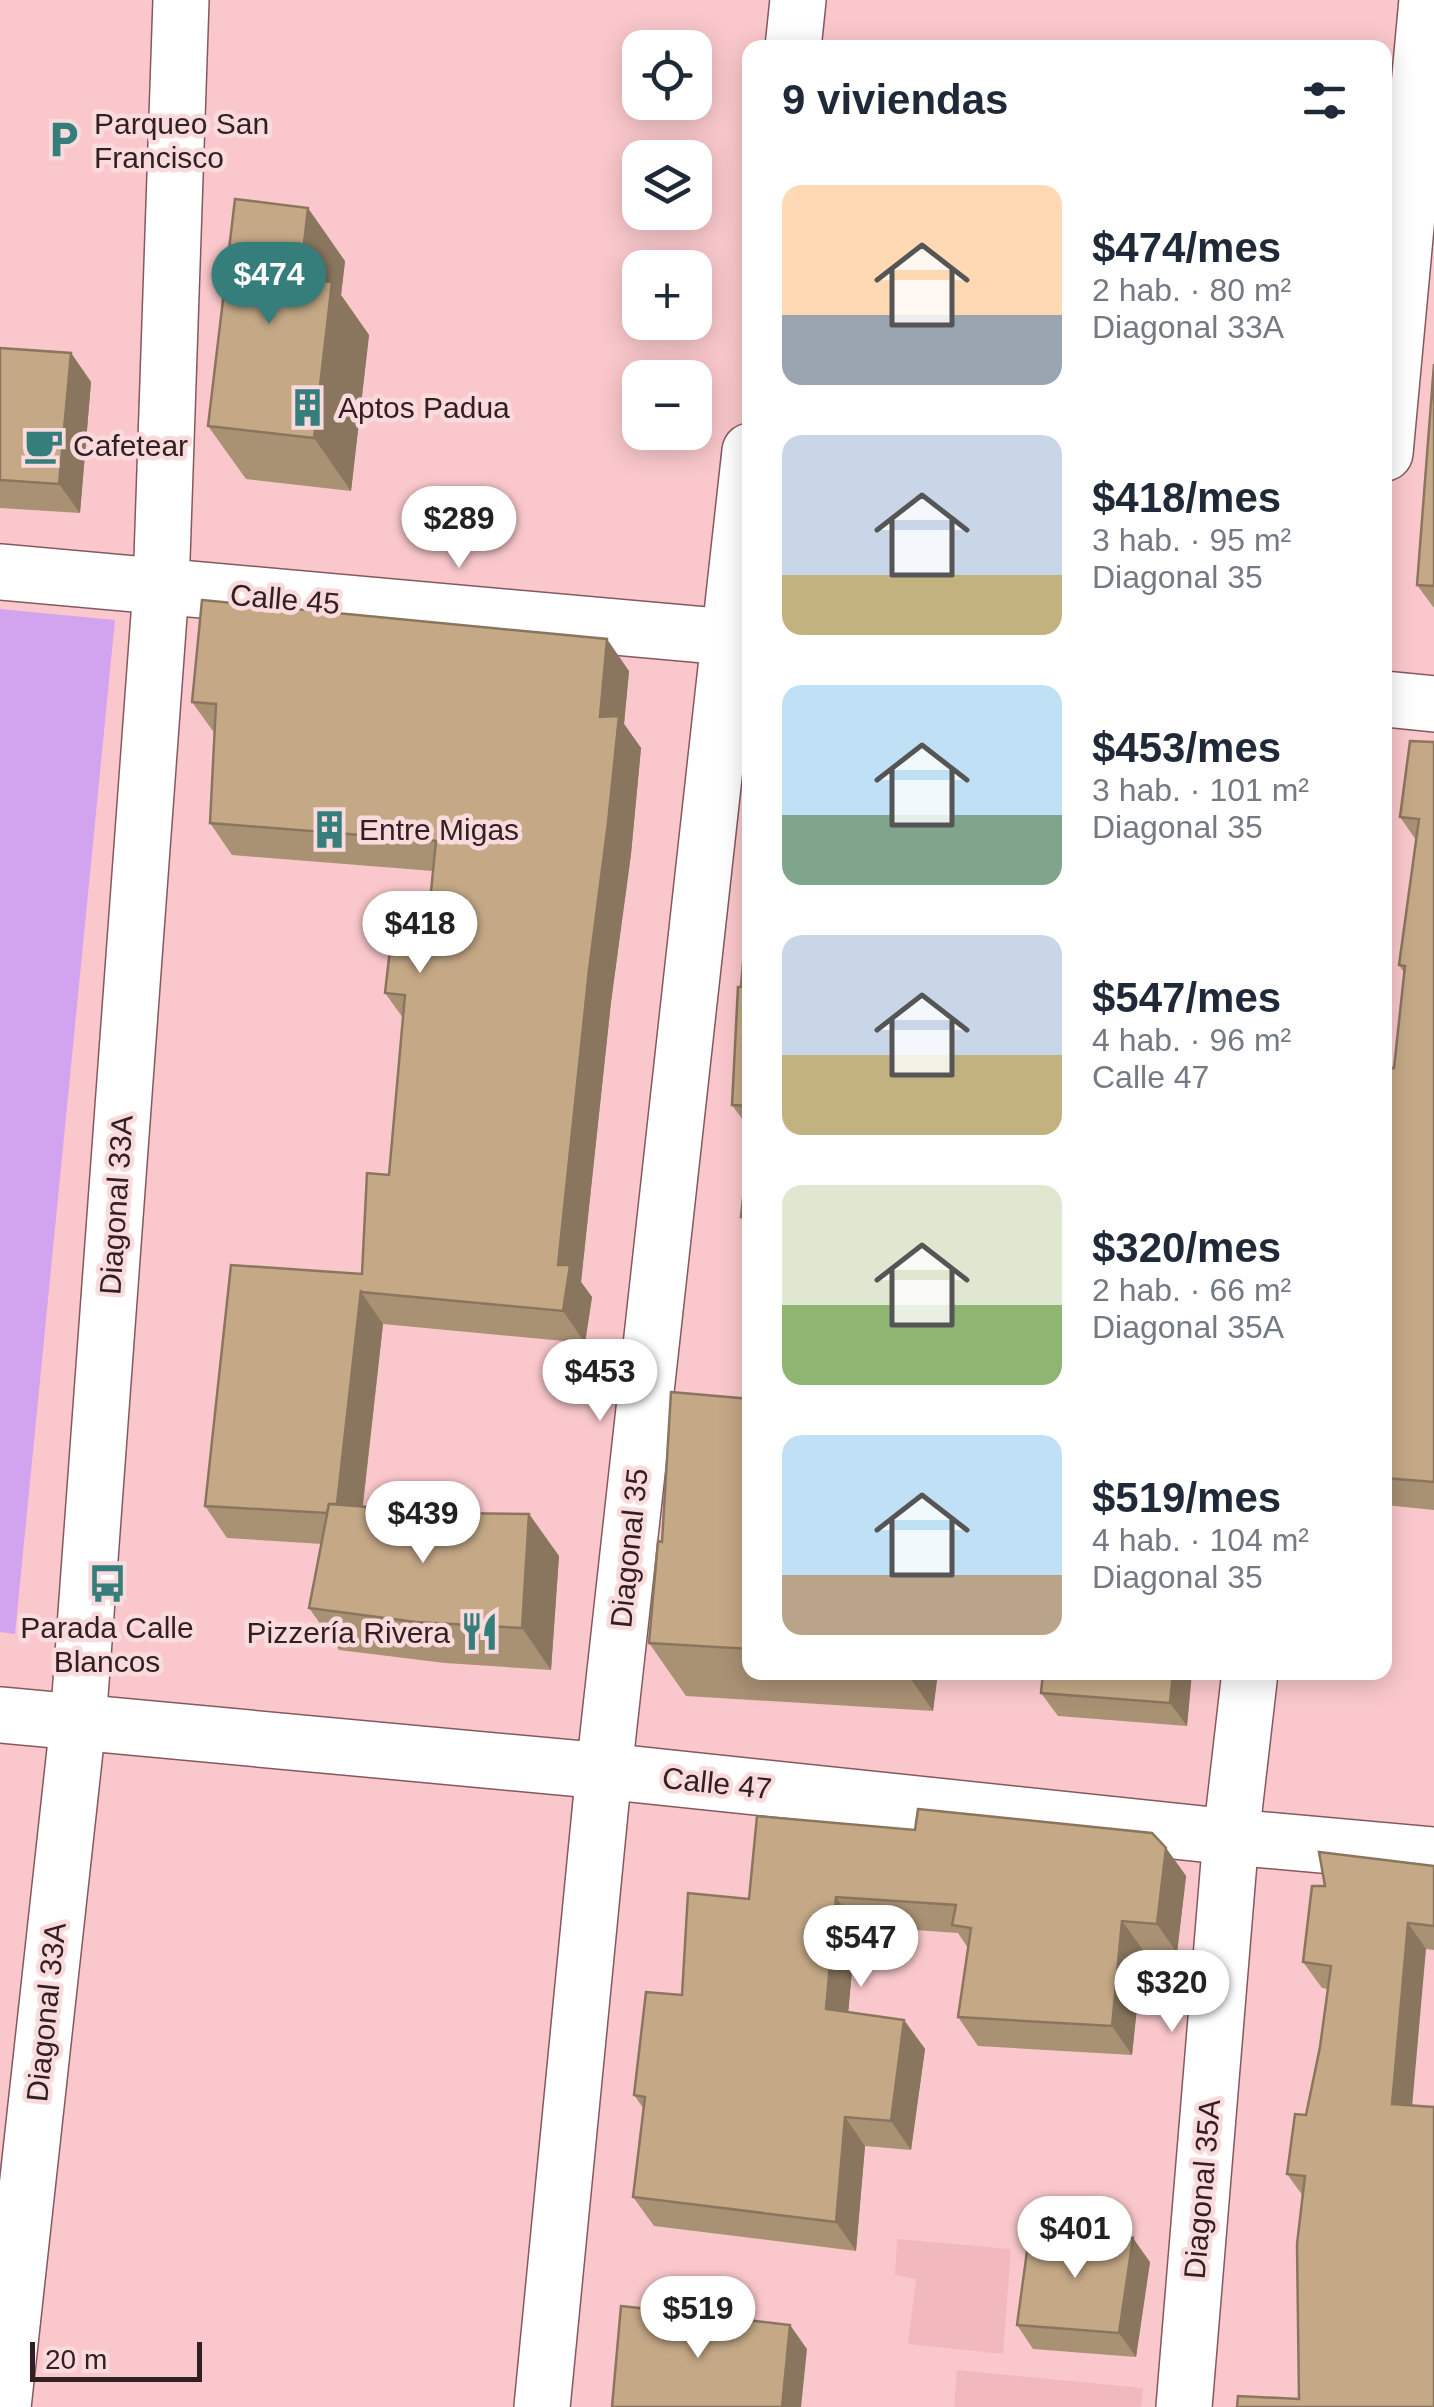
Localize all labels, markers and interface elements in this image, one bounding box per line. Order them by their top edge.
map controls [622,30,712,450]
button: locate [622,30,712,120]
icon: filters [1297,73,1352,128]
text: 9 viviendas [782,76,1008,123]
place label: Parqueo San Francisco [94,107,269,174]
parking icon: Parqueo San Francisco [43,119,85,161]
button: layers [622,140,712,230]
text: $474/mes [1092,224,1281,271]
icon: home [862,225,982,345]
pin: $474 [210,242,328,327]
button: + [622,250,712,340]
text: $474 [233,256,305,292]
text: 2 hab. · 80 m² [1092,272,1291,308]
text: Diagonal 33A [1092,309,1284,345]
button: − [622,360,712,450]
building icon: Aptos Padua [287,386,329,428]
place label: Aptos Padua [338,391,510,424]
cafe icon: Cafetear [22,424,64,466]
place label: Cafetear [73,429,188,462]
text: $418/mes [1092,474,1281,521]
icon: home [862,475,982,595]
pin: $289 [400,486,518,571]
text: $289 [423,500,495,536]
text: 3 hab. · 95 m² [1092,522,1291,558]
text: Diagonal 35 [1092,559,1263,595]
street label: Calle 45 [229,578,341,620]
text: $453/mes [1092,724,1281,771]
icon: home [862,725,982,845]
text: 3 hab. · 101 m² [1092,772,1309,808]
building icon: Entre Migas [308,808,350,850]
text: Diagonal 35 [1092,809,1263,845]
place label: Entre Migas [359,813,519,846]
pin: $418 [361,891,479,976]
text: $418 [384,905,456,941]
text: $547/mes [1092,974,1281,1021]
icon: home [862,975,982,1095]
text: 4 hab. · 96 m² [1092,1022,1291,1058]
text: Calle 47 [1092,1059,1209,1095]
street label: Diagonal 33A [93,1114,139,1296]
text: $320/mes [1092,1224,1281,1271]
icon: home [862,1225,982,1345]
text: 2 hab. · 66 m² [1092,1272,1291,1308]
text: Diagonal 35A [1092,1309,1284,1345]
pin: $453 [541,1339,659,1424]
text: $453 [564,1353,636,1389]
street label: Diagonal 35 [604,1467,654,1629]
text: $519/mes [1092,1474,1281,1521]
icon: home [862,1475,982,1595]
pin: $439 [364,1481,482,1566]
text: $439 [387,1495,459,1531]
text: 4 hab. · 104 m² [1092,1522,1309,1558]
text: Diagonal 35 [1092,1559,1263,1595]
bus stop icon: Parada Calle Blancos [86,1562,128,1604]
place label: Parada Calle Blancos [20,1611,194,1678]
restaurant icon: Pizzería Rivera [459,1611,501,1653]
place label: Pizzería Rivera [247,1616,450,1649]
street label: Calle 47 [661,1761,773,1805]
pin: $547 [802,1905,920,1990]
text: $547 [825,1919,897,1955]
street label: Diagonal 33A [20,1921,72,2103]
pin: $320 [1113,1950,1231,2035]
text: $320 [1136,1964,1208,2000]
street label: Diagonal 35A [1178,2098,1226,2280]
pin: $401 [1016,2196,1134,2281]
text: $401 [1039,2210,1111,2246]
pin: $519 [639,2276,757,2361]
text: $519 [662,2290,734,2326]
scale bar [30,2337,202,2382]
text: 20 m [45,2344,107,2375]

